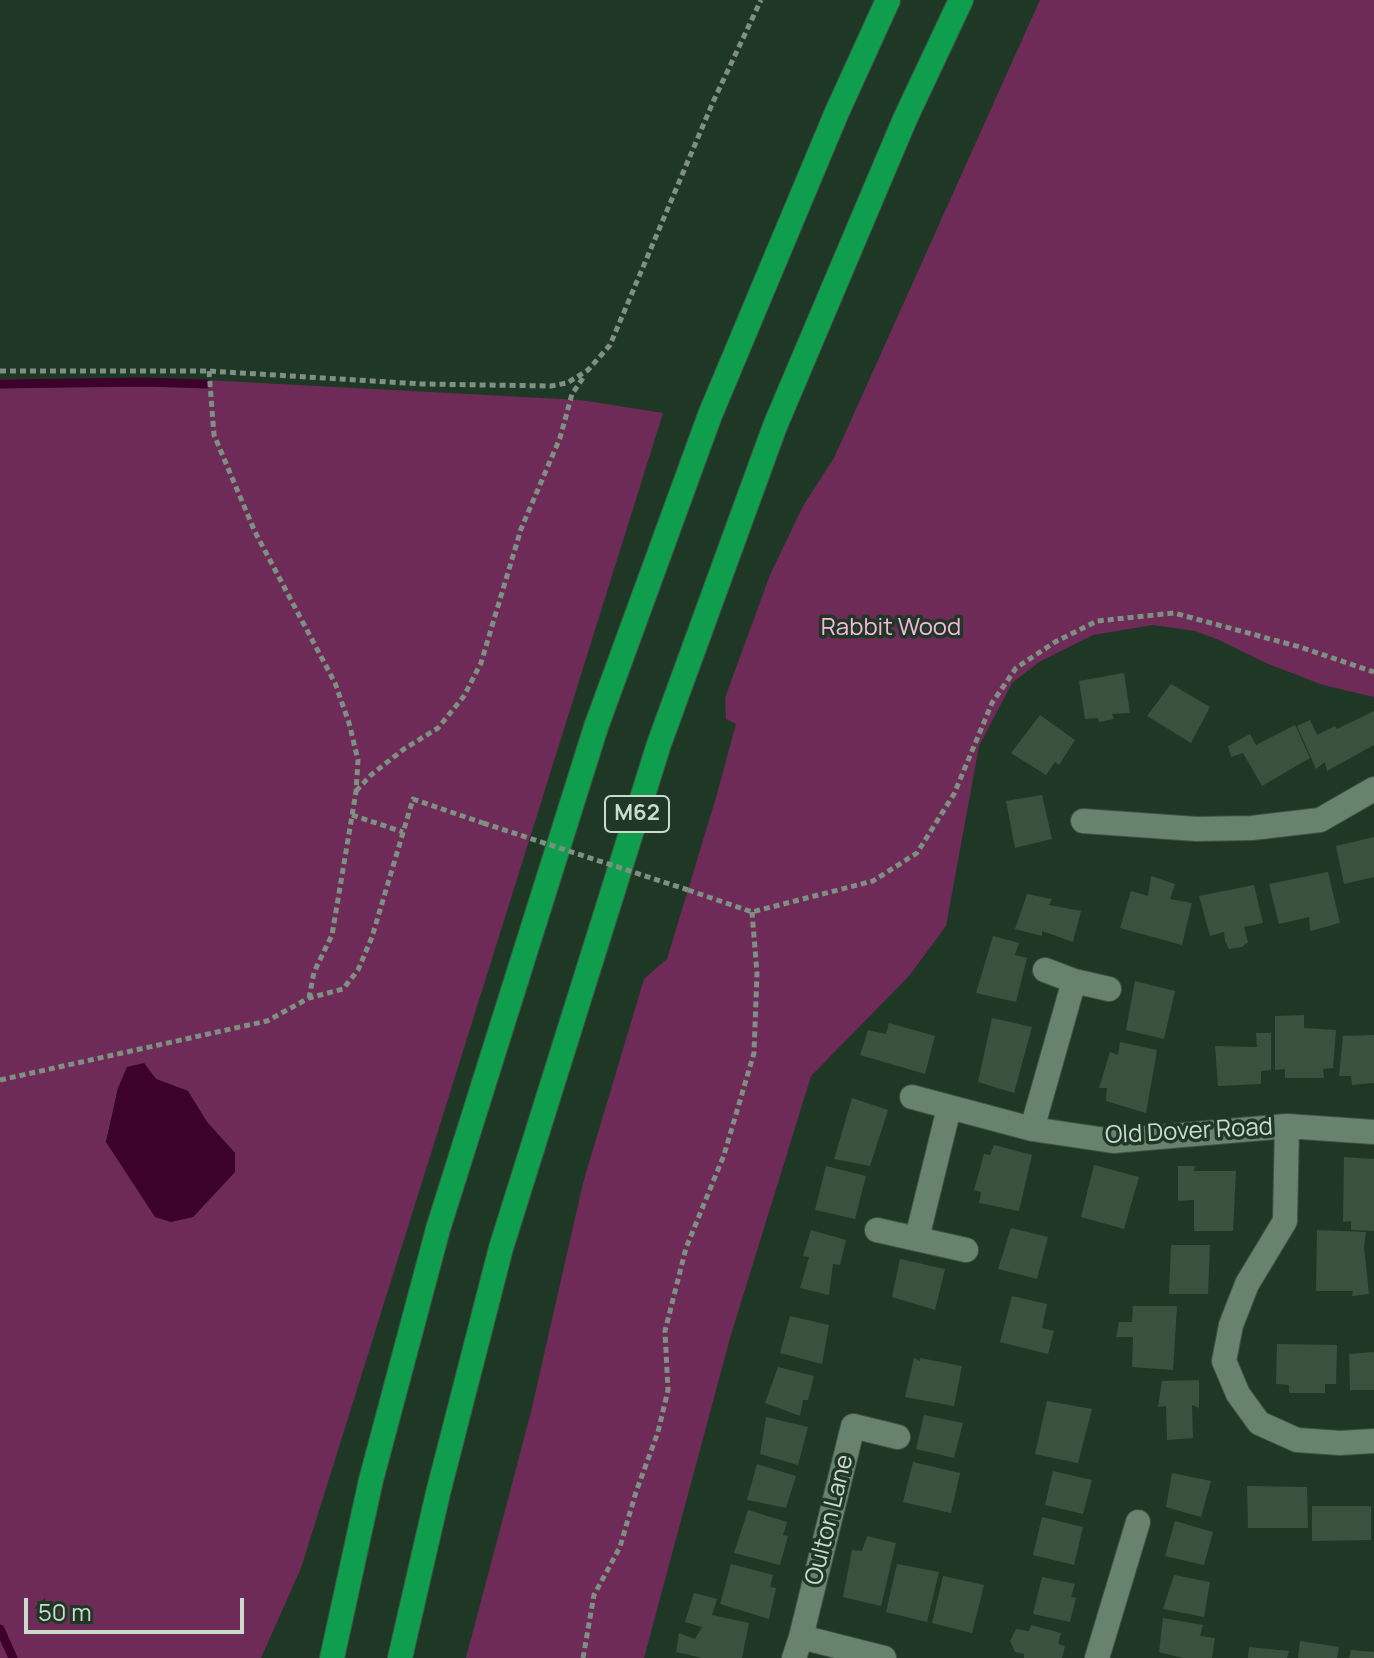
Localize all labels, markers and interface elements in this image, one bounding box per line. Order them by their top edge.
park label: Rabbit Wood [821,614,961,642]
road number: M62 [605,796,669,832]
street label: Old Dover Road [1104,1113,1274,1151]
street label: Oulton Lane [800,1452,860,1588]
scale bar [28,1582,248,1632]
text: 50 m [38,1595,92,1628]

